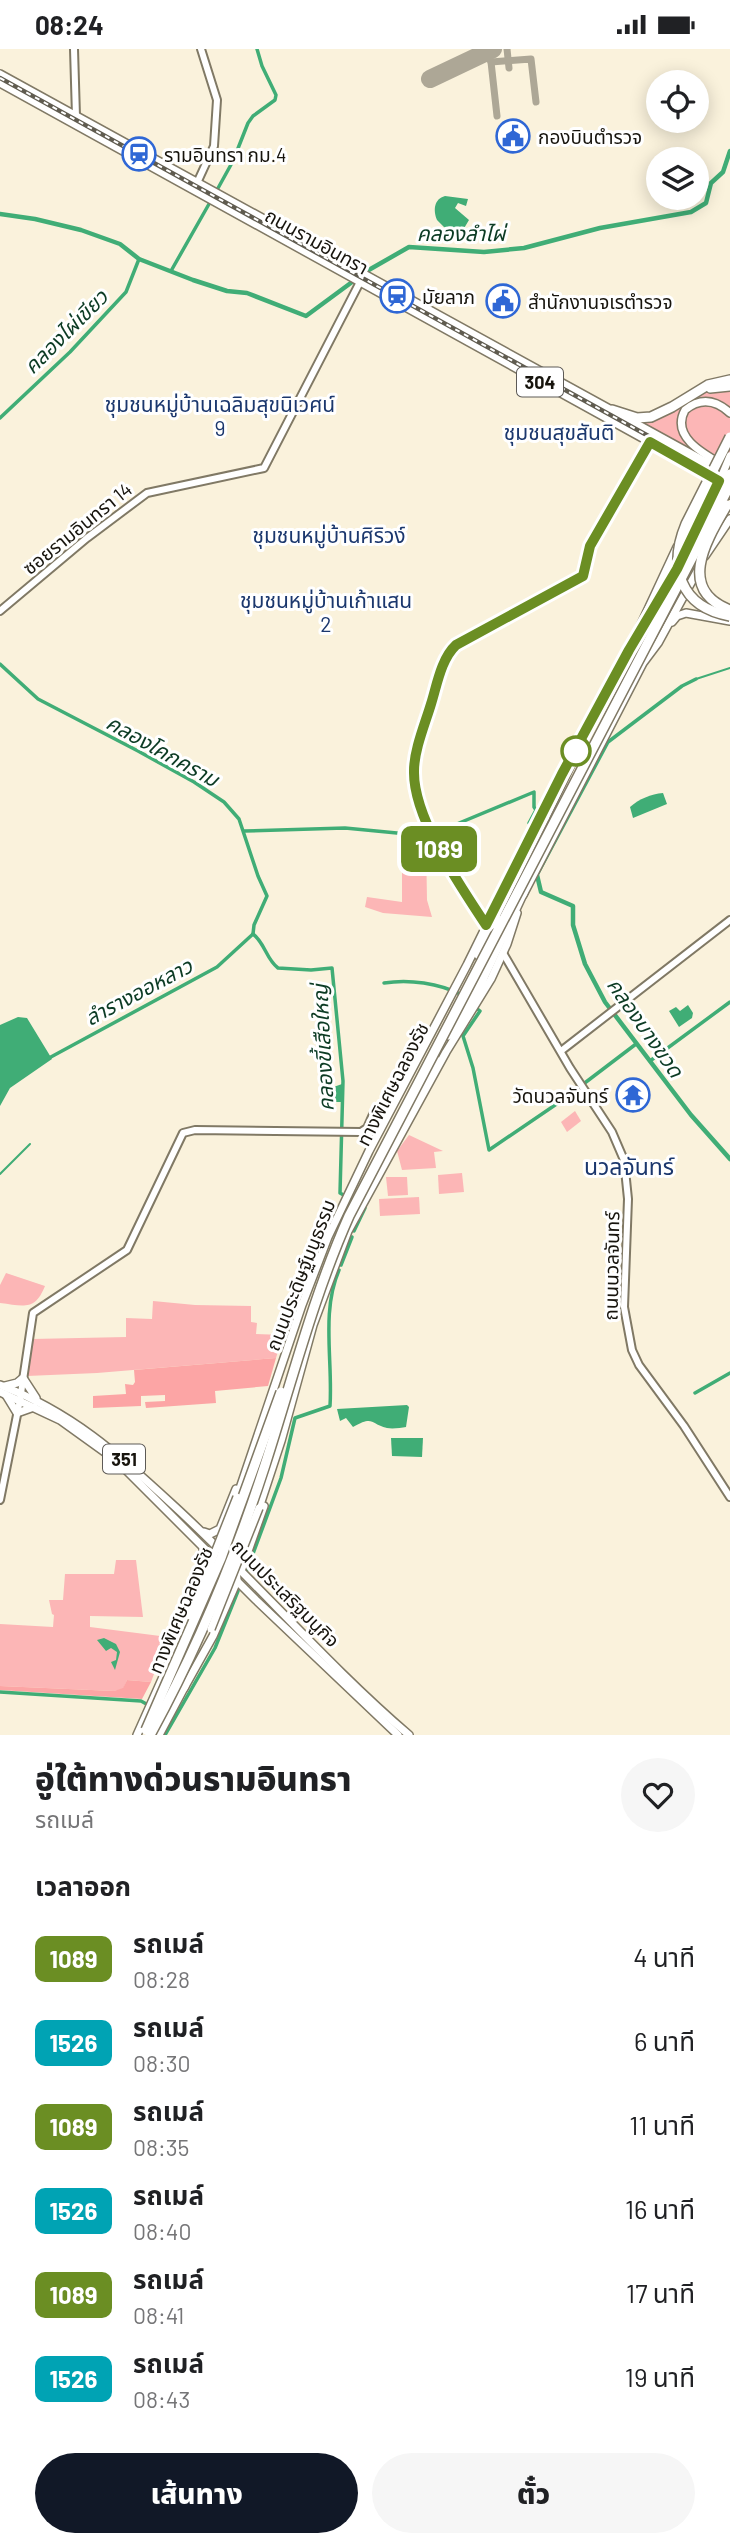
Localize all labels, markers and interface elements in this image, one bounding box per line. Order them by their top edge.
text: 08:24 [35,9,104,40]
map controls [646,70,709,210]
button: locate [646,70,709,133]
public building icon: กองบินตำรวจ [494,117,532,155]
place label: กองบินตำรวจ [538,125,642,148]
station icon: รามอินทรา กม.4 [120,135,158,173]
place label: รามอินทรา กม.4 [164,143,286,166]
button: layers [646,147,709,210]
street label: ถนนรามอินทรา [261,203,373,279]
water label: คลองลำไผ่ [417,220,508,245]
station icon: มัยลาภ [378,277,416,315]
public building icon: สำนักงานจเรตำรวจ [484,282,522,320]
water label: คลองไผ่เขียว [18,283,113,378]
place label: มัยลาภ [422,285,475,308]
place label: สำนักงานจเรตำรวจ [528,290,673,313]
road number: 304 [517,367,563,397]
district label: ชุมชนหมู่บ้านเฉลิมสุขนิเวศน์ 9 [105,391,335,440]
district label: ชุมชนสุขสันติ [504,419,614,446]
street label: ซอยรามอินทรา 14 [18,477,136,579]
district label: ชุมชนหมู่บ้านศิริวง์ [252,522,406,549]
district label: ชุมชนหมู่บ้านเก้าแสน 2 [240,587,412,636]
water label: คลองโคกคราม [102,709,225,792]
unlabelled marker [561,736,591,766]
line badge: 1089 [390,826,488,872]
text: 1089 [415,834,463,863]
water label: ลำรางออหลาว [80,952,196,1030]
water label: คลองบางขวด [603,973,690,1082]
water label: คลองขี้เสือใหญ่ [305,981,338,1112]
street label: ทางพิเศษฉลองรัช [351,1018,433,1150]
temple icon: วัดนวลจันทร์ [614,1076,652,1114]
place label: วัดนวลจันทร์ [513,1084,609,1107]
district label: นวลจันทร์ [584,1152,675,1180]
street label: ถนนประดิษฐ์มนูธรรม [261,1196,341,1355]
street label: ถนนนวลจันทร์ [599,1210,623,1321]
road number: 351 [103,1444,145,1473]
street label: ถนนประเสริฐมนูกิจ [226,1534,345,1653]
street label: ทางพิเศษฉลองรัช [143,1543,217,1677]
text: อู่ใต้ทางด่วนรามอินทรา [35,1758,352,1798]
button: heart [621,1758,695,1832]
text: รถเมล์ [35,1805,94,1833]
text: เวลาออก [35,1870,131,1901]
text: รถเมล์ [133,1927,204,1958]
text: 4 นาที [633,1941,695,1972]
text: 1089 [50,1944,97,1973]
text: 08:28 [133,1965,190,1993]
text: รถเมล์ [133,2011,204,2042]
text: 6 นาที [634,2025,695,2056]
text: 1526 [50,2028,97,2057]
text: 08:30 [133,2049,191,2077]
text: รถเมล์ [133,2095,204,2126]
text: 11 นาที [629,2109,695,2140]
text: 1089 [50,2112,97,2141]
text: 08:35 [133,2133,189,2161]
text: รถเมล์ [133,2179,204,2210]
text: 16 นาที [625,2193,695,2224]
text: 1526 [50,2196,97,2225]
text: 08:40 [133,2217,191,2245]
text: รถเมล์ [133,2263,204,2294]
text: 17 นาที [626,2277,695,2308]
text: 1089 [50,2280,97,2309]
text: 08:41 [133,2301,184,2329]
text: รถเมล์ [133,2347,204,2378]
text: 19 นาที [625,2361,695,2392]
text: 1526 [50,2364,97,2393]
text: 08:43 [133,2385,190,2413]
button: เส้นทาง [35,2453,358,2533]
button: ตั๋ว [372,2453,695,2533]

